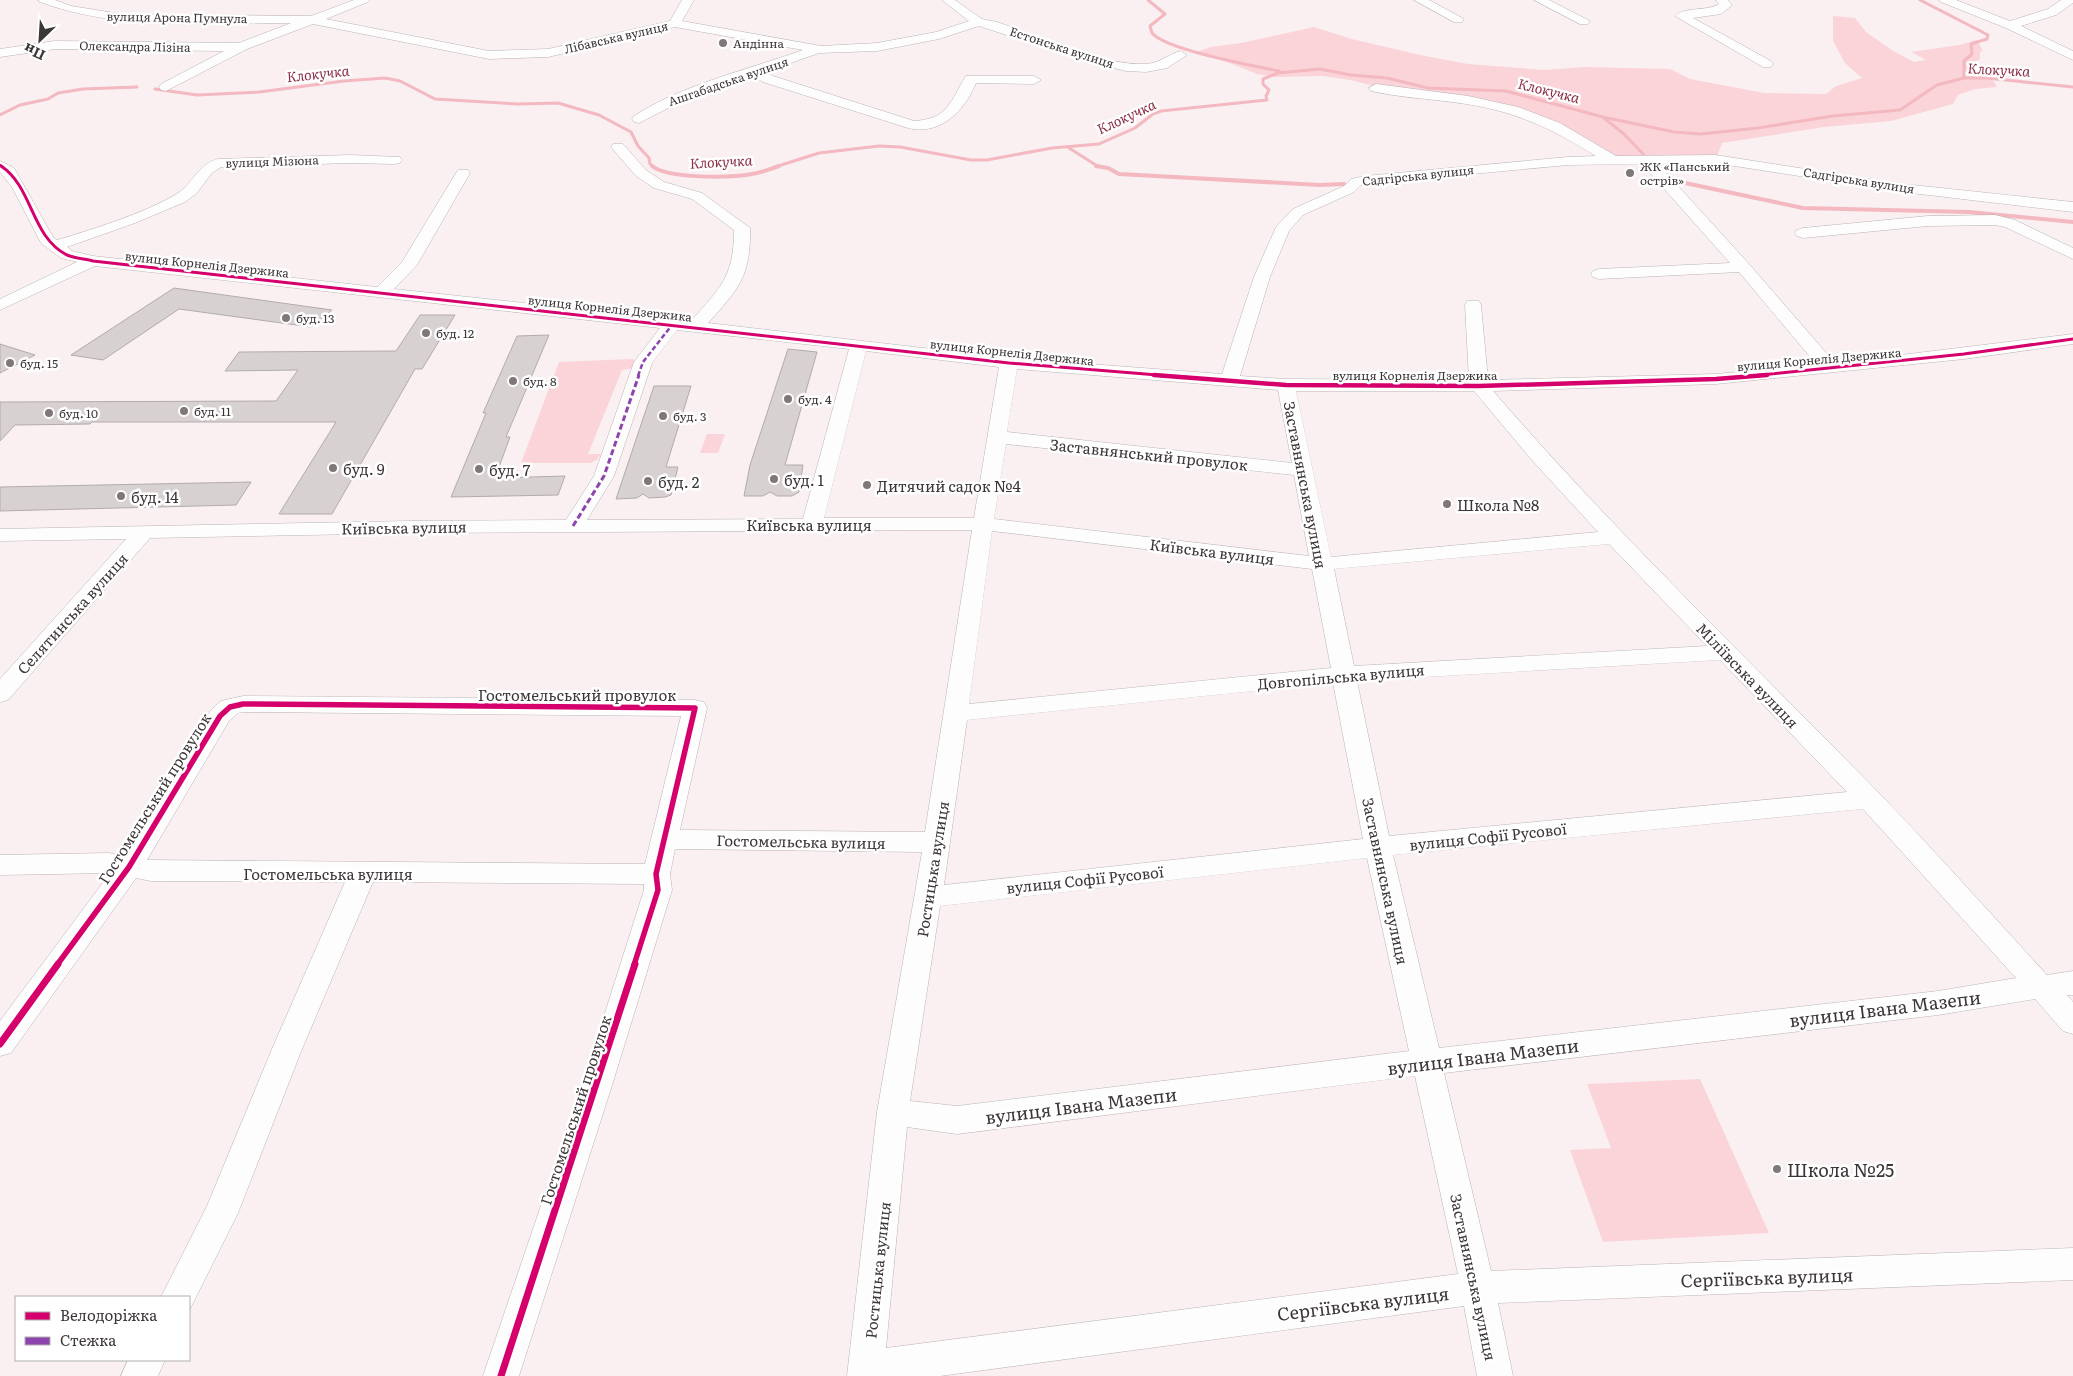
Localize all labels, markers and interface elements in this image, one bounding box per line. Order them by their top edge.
street label: вулиця Арона Пумнула [106,7,248,27]
north arrow [15,15,65,65]
street label: Лібавська вулиця [562,16,670,58]
street label: Естонська вулиця [1008,22,1116,72]
place label: Андінна [733,34,784,52]
street label: Олександра Лізіна [79,36,191,56]
marker: Андінна [717,37,729,49]
text: Пн [20,39,48,66]
street label: Ашгабадська вулиця [665,52,791,110]
water label: Клокучка [1967,57,2031,81]
water label: Клокучка [286,60,350,86]
water label: Клокучка [1516,73,1582,107]
water label: Клокучка [1093,94,1159,138]
water label: Клокучка [689,149,753,173]
street label: вулиця Мізюна [225,150,320,172]
place label: ЖК «Панський острів» [1640,157,1730,189]
street label: Садгірська вулиця [1361,160,1475,190]
street label: Садгірська вулиця [1802,162,1916,198]
marker: ЖК «Панський острів» [1624,167,1636,179]
street label: вулиця Корнелія Дзержика [124,246,291,282]
street label: вулиця Корнелія Дзержика [527,290,694,326]
place label: буд. 13 [296,309,334,327]
marker: буд. 13 [280,312,292,324]
place label: буд. 12 [436,324,474,342]
marker: буд. 12 [420,327,432,339]
street label: вулиця Корнелія Дзержика [929,334,1096,370]
street label: вулиця Корнелія Дзержика [1736,343,1903,375]
place label: буд. 15 [20,354,58,372]
marker: буд. 15 [4,357,16,369]
street label: вулиця Корнелія Дзержика [1332,366,1498,384]
place label: буд. 8 [523,372,557,390]
marker: буд. 8 [507,375,519,387]
place label: буд. 4 [798,390,832,408]
marker: буд. 4 [782,393,794,405]
street label: Заставнянська вулиця [1278,399,1334,571]
place label: буд. 11 [194,402,231,420]
place label: буд. 10 [59,404,98,422]
marker: буд. 11 [178,405,190,417]
marker: буд. 10 [43,407,55,419]
place label: буд. 3 [673,407,707,425]
marker: буд. 3 [657,410,669,422]
street label: Заставнянський провулок [1049,432,1249,476]
place label: буд. 9 [343,457,385,480]
place label: буд. 7 [489,458,531,481]
marker: буд. 9 [327,462,339,474]
marker: буд. 7 [473,463,485,475]
place label: буд. 1 [784,468,824,491]
place label: буд. 2 [658,470,700,493]
marker: буд. 1 [768,473,780,485]
place label: Дитячий садок №4 [877,474,1021,497]
marker: буд. 2 [642,475,654,487]
marker: Дитячий садок №4 [861,479,873,491]
place label: буд. 14 [131,485,179,508]
marker: буд. 14 [115,490,127,502]
place label: Школа №8 [1457,493,1539,516]
marker: Школа №8 [1441,498,1453,510]
street label: Київська вулиця [746,513,872,536]
street label: Київська вулиця [341,514,467,540]
street label: Київська вулиця [1148,532,1276,570]
street label: Селятинська вулиця [11,547,133,679]
street label: Міліївська вулиця [1692,617,1804,733]
street label: Довгопільська вулиця [1257,657,1425,695]
street label: Гостомельський провулок [478,683,676,706]
street label: Гостомельський провулок [92,708,216,888]
street label: Заставнянська вулиця [1357,796,1415,966]
street label: Ростицька вулиця [910,799,954,939]
street label: вулиця Софії Русової [1408,816,1568,856]
street label: Гостомельська вулиця [716,828,886,854]
street label: вулиця Софії Русової [1005,859,1165,899]
street label: Гостомельська вулиця [243,862,413,885]
street label: вулиця Івана Мазепи [1788,983,1982,1033]
street label: Гостомельський провулок [533,1012,617,1208]
street label: вулиця Івана Мазепи [1386,1031,1580,1081]
street label: вулиця Івана Мазепи [984,1080,1178,1130]
place label: Школа №25 [1787,1156,1894,1183]
marker: Школа №25 [1771,1163,1783,1175]
street label: Заставнянська вулиця [1445,1192,1503,1362]
street label: Ростицька вулиця [858,1200,896,1340]
street label: Сергіївська вулиця [1680,1260,1854,1294]
street label: Сергіївська вулиця [1276,1279,1450,1327]
legend [15,1296,190,1361]
text: Велодоріжка [60,1303,158,1326]
text: Стежка [60,1328,117,1351]

